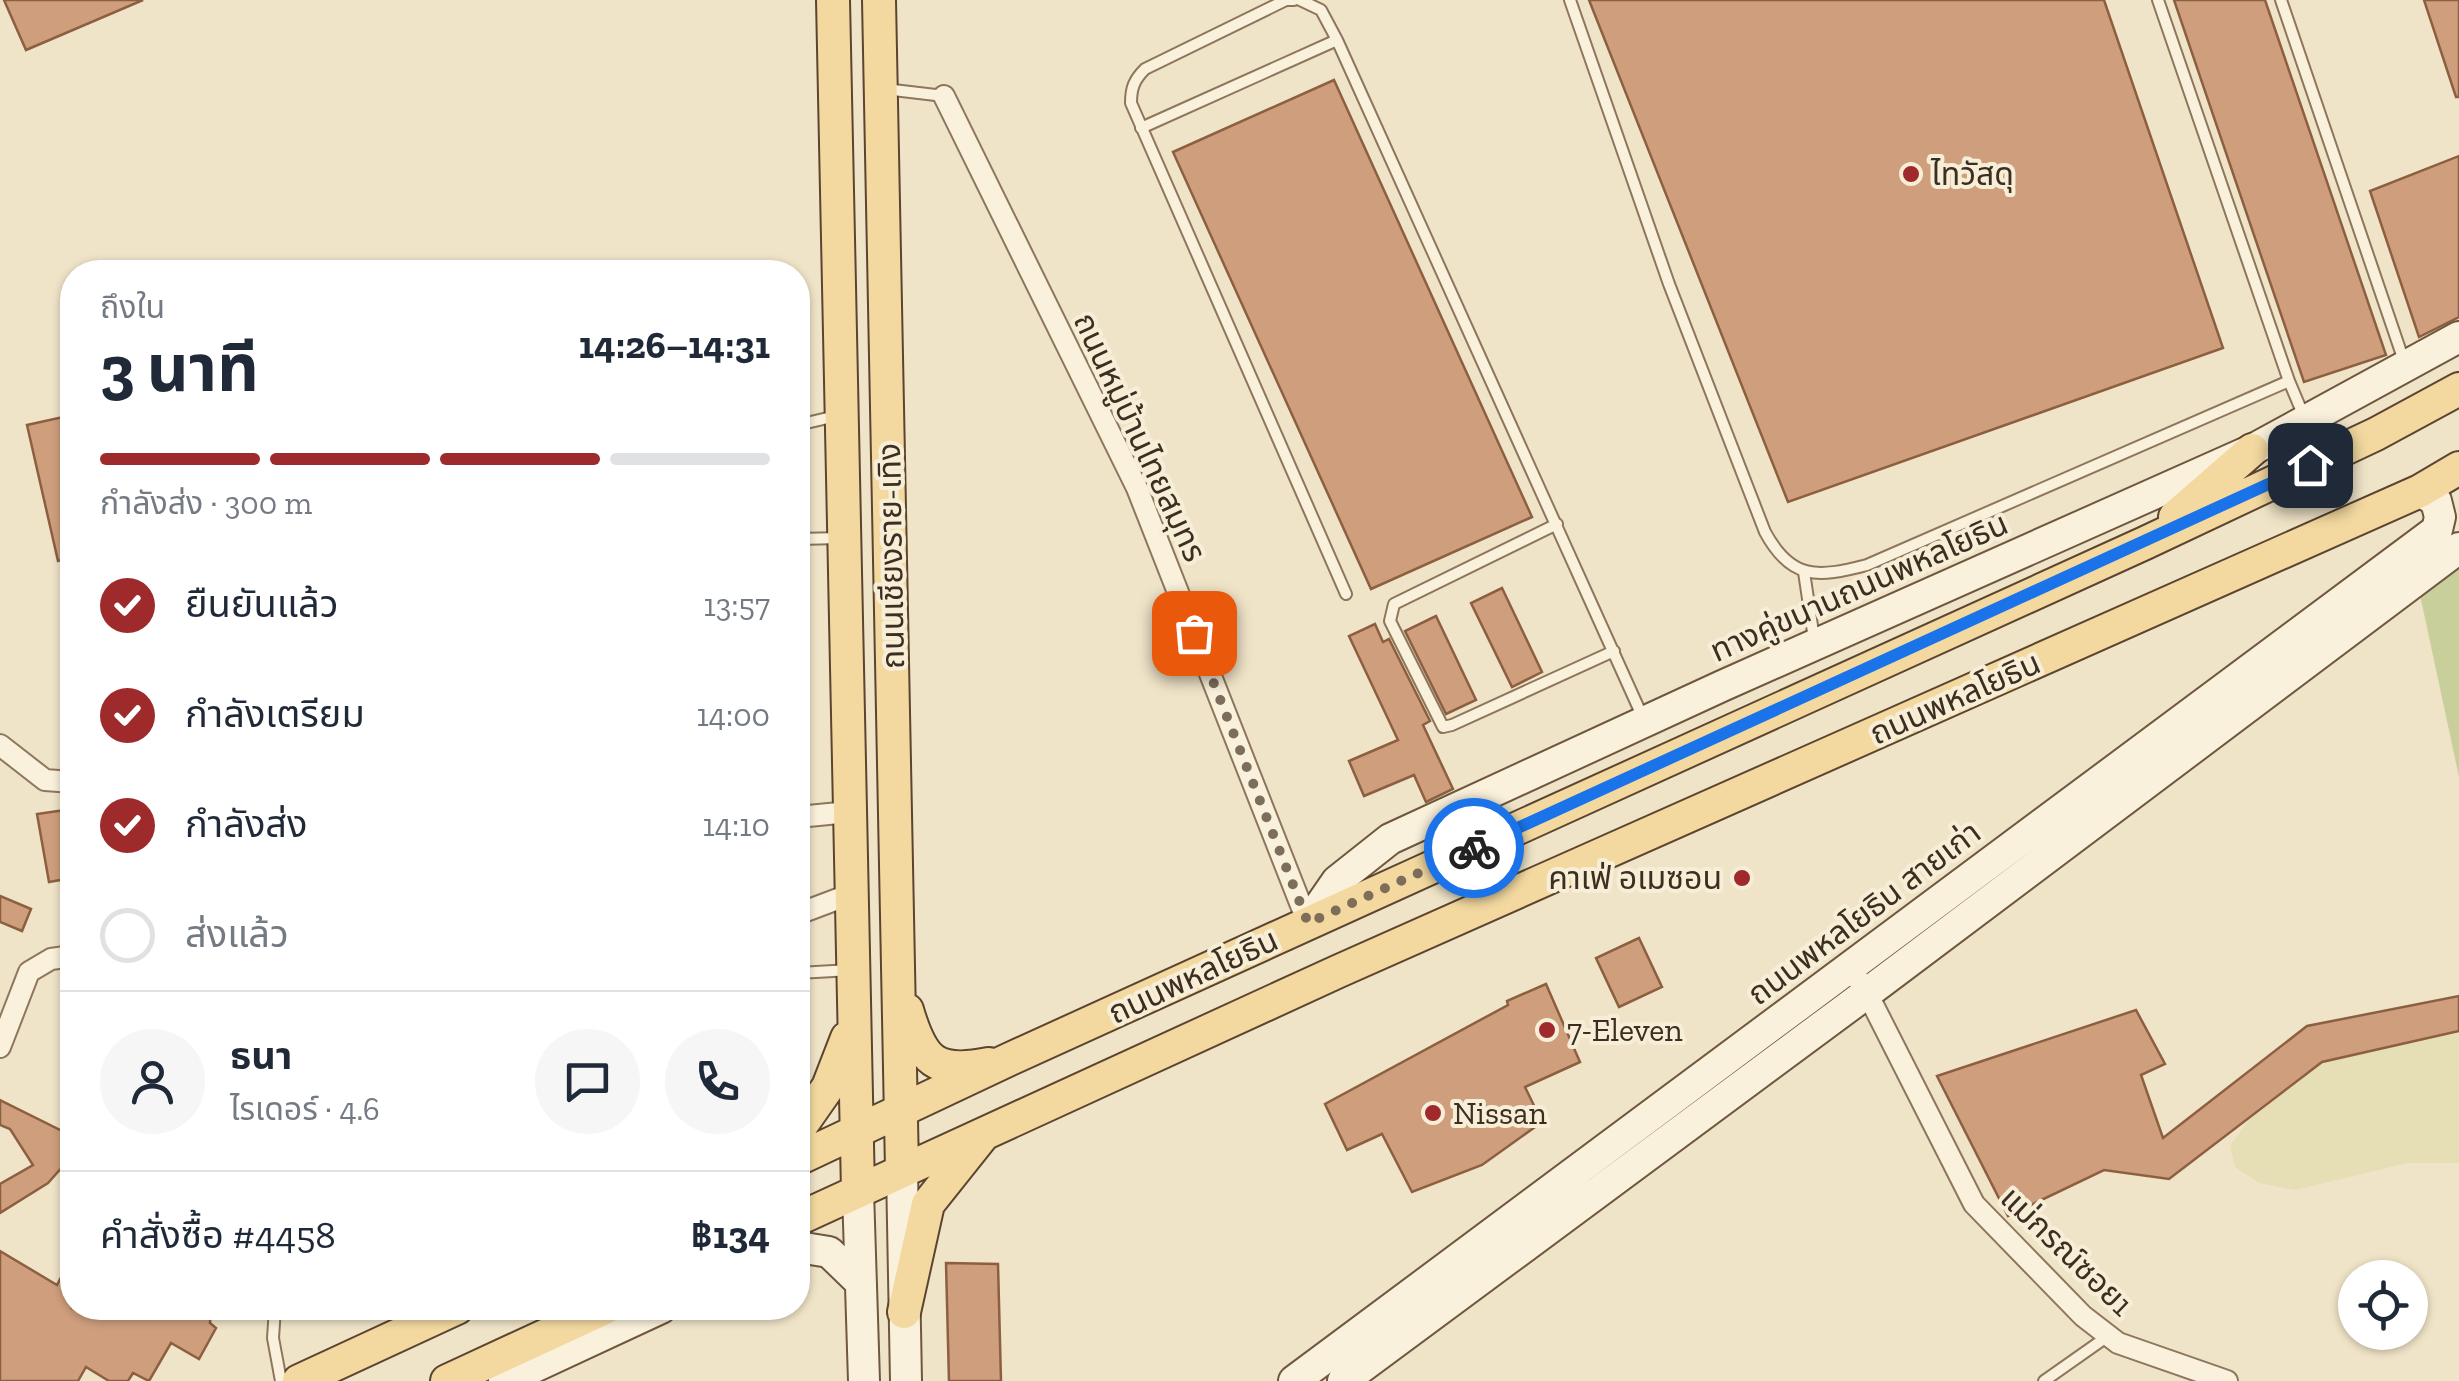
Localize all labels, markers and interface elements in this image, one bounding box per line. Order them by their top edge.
place label: ไทวัสดุ [1930,155,2014,193]
marker: ไทวัสดุ [1900,163,1922,185]
text: ถึงใน [100,288,165,326]
street label: ถนนหมู่บ้านไทยสมุทร [1065,307,1214,568]
text: 14:26–14:31 [579,322,770,368]
text: 3 นาที [100,330,259,408]
pin [2268,423,2353,508]
icon: home [2283,438,2338,493]
street label: ถนนเชียงราย-เทิง [870,443,912,669]
text: กำลังส่ง · 300 m [100,484,312,522]
street label: ทางคู่ขนานถนนพหลโยธิน [1704,504,2014,671]
icon: check [100,578,155,633]
text: ยืนยันแล้ว [185,581,338,627]
text: 13:57 [703,586,770,624]
pin [1152,591,1237,676]
icon: bag [1167,606,1222,661]
street label: ถนนพหลโยธิน [1864,643,2046,753]
icon: check [100,688,155,743]
text: กำลังเตรียม [185,691,365,737]
text: 14:00 [696,696,770,734]
icon: check [100,798,155,853]
courier [1424,798,1524,898]
text: กำลังส่ง [185,801,307,847]
text: 14:10 [703,806,770,844]
street label: ถนนพหลโยธิน สายเก่า [1740,813,1988,1013]
icon: bike [1447,821,1502,876]
place label: คาเฟ่ อเมซอน [1548,859,1722,897]
marker: คาเฟ่ อเมซอน [1731,867,1753,889]
text: ส่งแล้ว [185,911,289,957]
street label: ถนนพหลโยธิน [1102,920,1284,1032]
place label: 7-Eleven [1567,1011,1683,1049]
marker: 7-Eleven [1536,1019,1558,1041]
button: person [100,1029,205,1134]
button: chat [535,1029,640,1134]
button: phone [665,1029,770,1134]
text: ธนา [230,1033,292,1079]
text: ไรเดอร์ · 4.6 [230,1090,380,1128]
place label: Nissan [1453,1094,1548,1132]
marker: Nissan [1422,1102,1444,1124]
street label: แม่กรณ์ซอย1 [1993,1179,2141,1323]
text: คำสั่งซื้อ #4458 [100,1212,336,1258]
text: ฿134 [691,1212,770,1258]
map controls [2338,1260,2428,1350]
button: locate [2338,1260,2428,1350]

